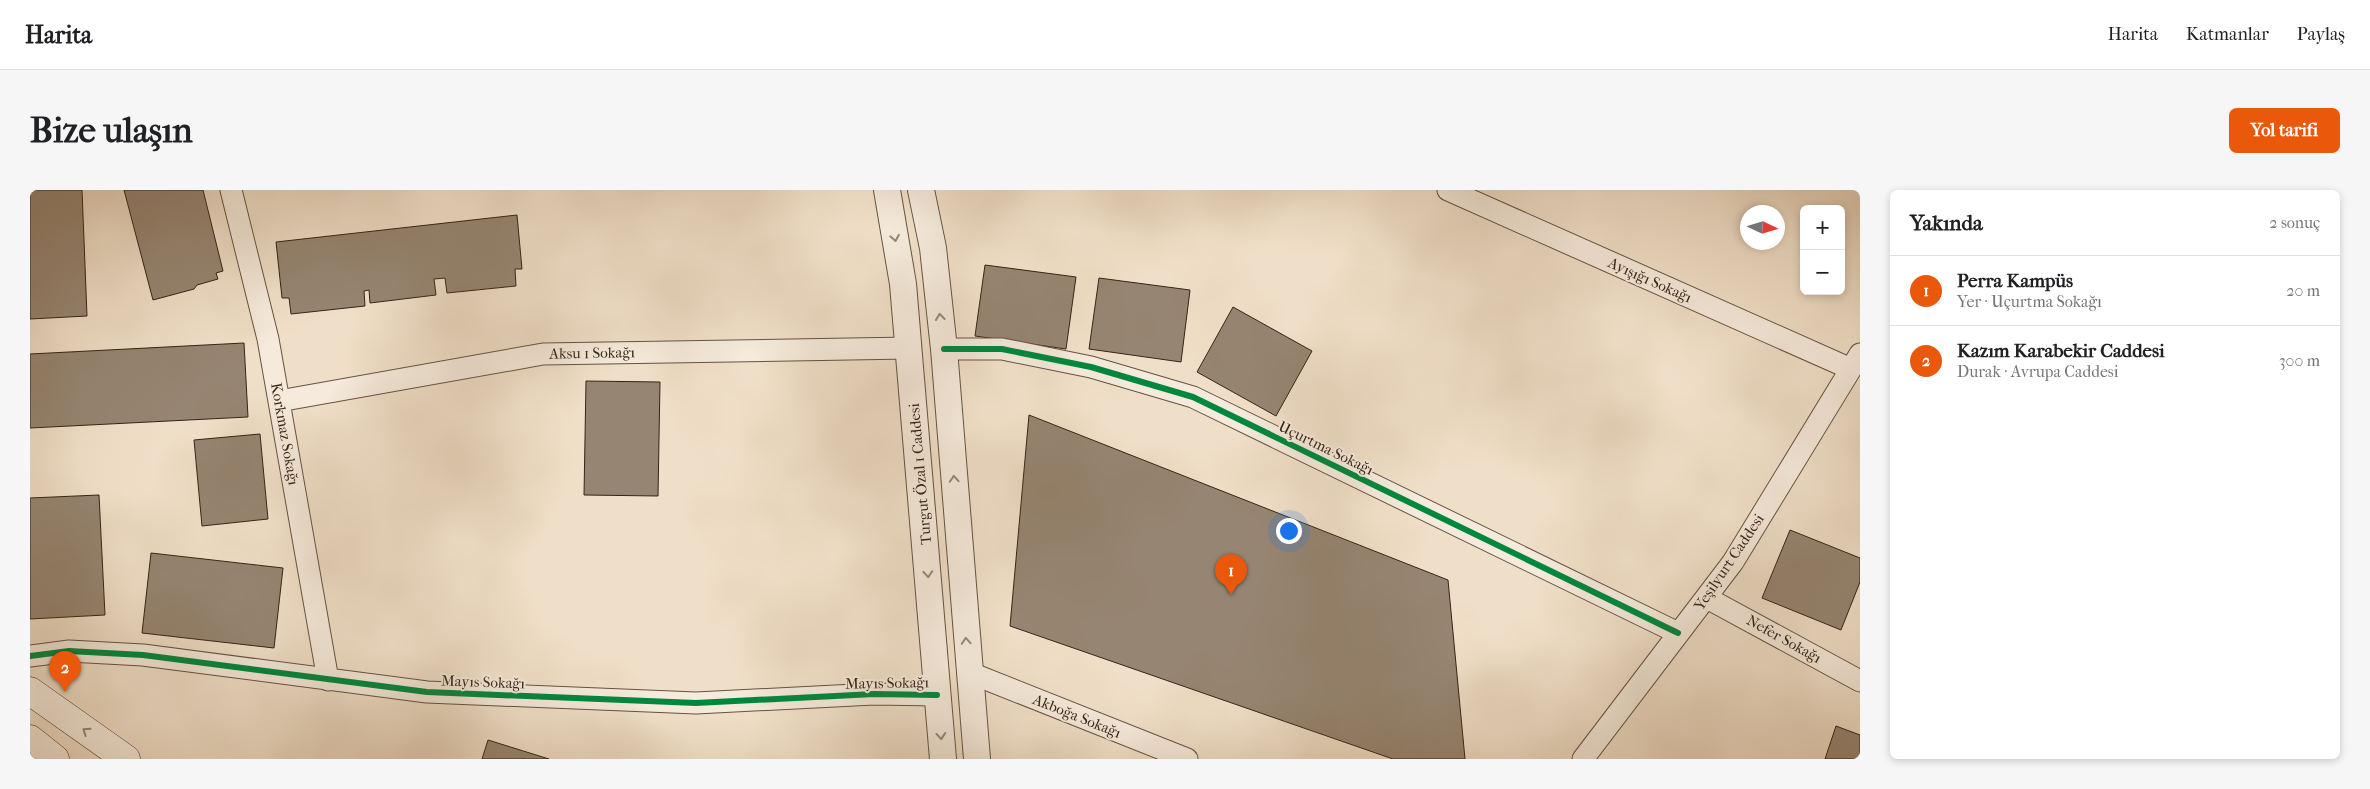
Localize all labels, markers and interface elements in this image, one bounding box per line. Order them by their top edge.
text: Harita [25,21,92,49]
text: Harita [2108,24,2158,45]
text: Katmanlar [2186,24,2269,45]
text: Paylaş [2297,24,2345,45]
button: Yol tarifi [2229,108,2340,153]
text: Bize ulaşın [30,110,193,151]
north arrow [1740,205,1785,250]
map controls [1800,205,1845,295]
button: + [1800,205,1845,250]
text: Yakında [1910,211,1983,235]
text: 2 sonuç [2269,213,2320,232]
one-way arrow [889,234,900,242]
button: − [1800,250,1845,295]
street label: Ayışığı Sokağı [1605,253,1695,307]
text: Perra Kampüs [1957,270,2073,292]
text: 1 [1923,281,1929,300]
text: 20 m [2286,281,2320,300]
text: Yer · Uçurtma Sokağı [1957,292,2102,311]
one-way arrow [935,312,946,320]
text: Kazım Karabekir Caddesi [1957,340,2165,362]
street label: Aksu 1 Sokağı [548,343,635,363]
text: 2 [1922,351,1930,370]
text: 300 m [2279,351,2320,370]
text: Durak · Avrupa Caddesi [1957,362,2118,381]
street label: Korkmaz Sokağı [267,381,303,487]
street label: Turgut Özal 1 Caddesi [905,402,935,546]
street label: Uçurtma Sokağı [1276,417,1377,479]
one-way arrow [948,474,959,482]
street label: Yeşilyurt Caddesi [1690,510,1768,614]
your location [1276,518,1302,544]
pin: 1 [1215,554,1247,595]
one-way arrow [922,570,933,578]
street label: Nefer Sokağı [1744,611,1825,667]
one-way arrow [960,636,971,644]
pin: 2 [49,651,81,692]
street label: Mayıs Sokağı [441,672,526,692]
street label: Mayıs Sokağı [845,673,930,693]
street label: Akboğa Sokağı [1029,690,1124,742]
one-way arrow [83,728,92,737]
one-way arrow [935,732,946,740]

